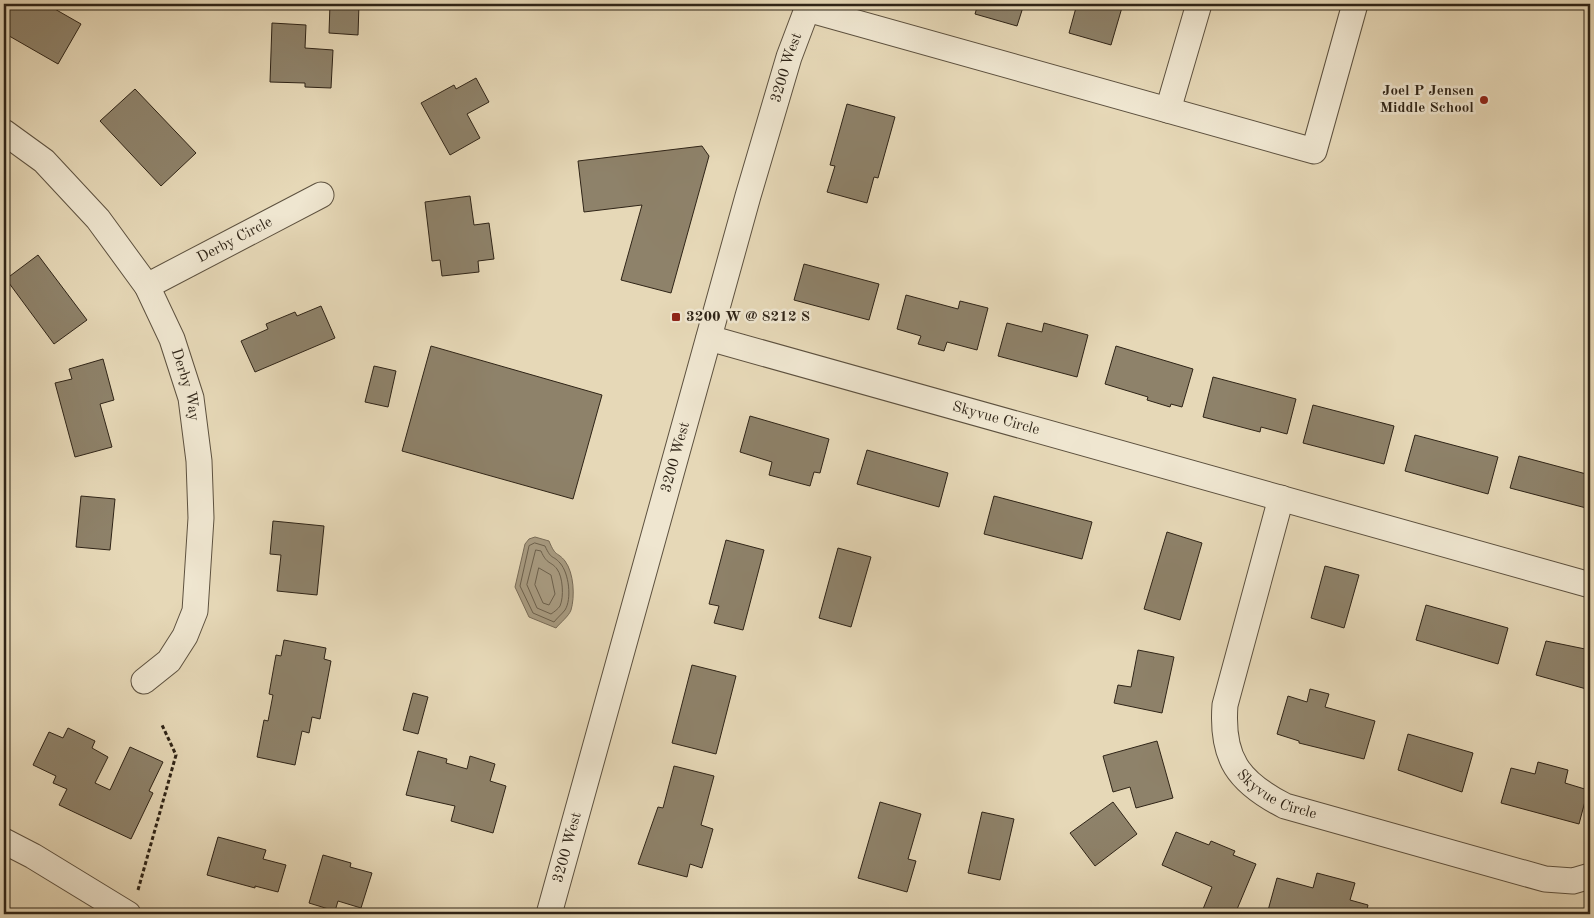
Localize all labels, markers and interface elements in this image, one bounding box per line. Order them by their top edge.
street label: 3200 West [768,31,805,104]
place label: Joel P Jensen Middle School [1380,84,1474,116]
marker: Joel P Jensen Middle School [1478,94,1490,106]
street label: Derby Circle [195,214,275,266]
place label: 3200 W @ 8212 S [686,310,810,325]
marker: 3200 W @ 8212 S [670,311,682,323]
street label: Derby Way [168,347,201,422]
street label: Skyvue Circle [951,399,1041,438]
street label: 3200 West [659,420,692,494]
street label: Skyvue Circle [1234,767,1318,822]
street label: 3200 West [551,811,584,884]

